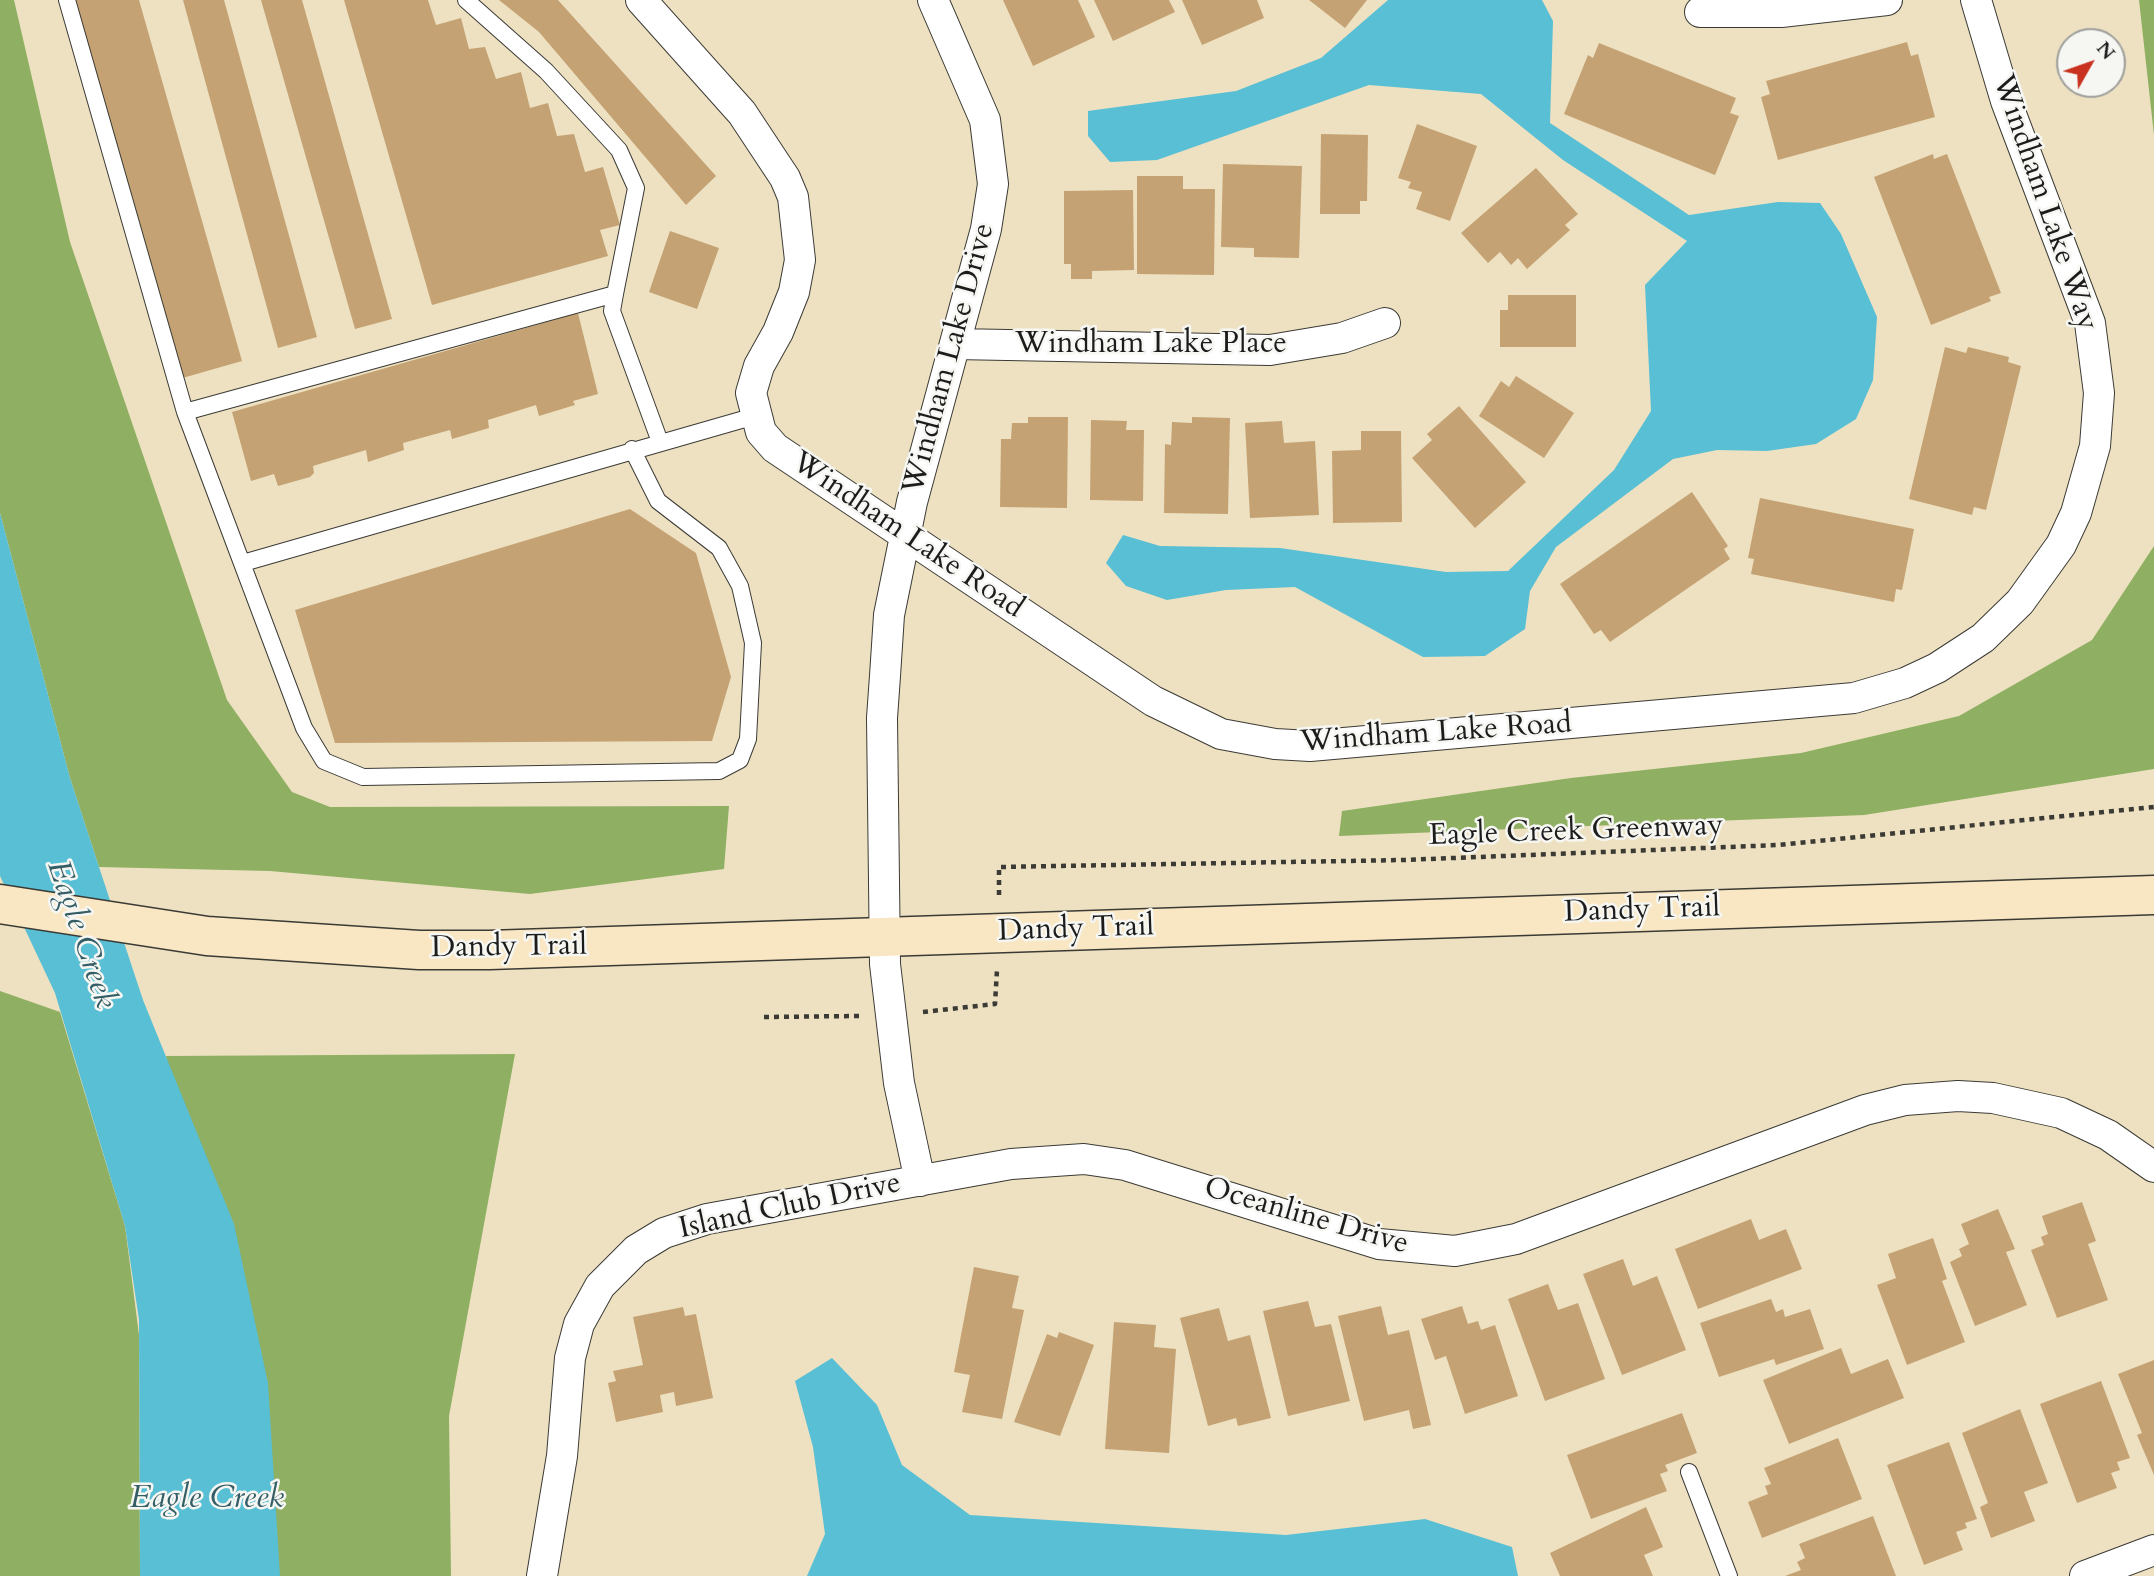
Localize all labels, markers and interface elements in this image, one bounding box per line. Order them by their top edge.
north arrow [2056,28,2126,98]
text: N [2090,36,2121,65]
street label: Windham Lake Way [1983,70,2105,336]
street label: Windham Lake Drive [897,220,1003,498]
street label: Windham Lake Place [1015,327,1287,363]
street label: Windham Lake Road [784,445,1030,627]
street label: Windham Lake Road [1299,707,1573,761]
street label: Eagle Creek Greenway [1428,809,1724,855]
water label: Eagle Creek [37,856,123,1014]
street label: Dandy Trail [1563,890,1721,932]
street label: Dandy Trail [997,909,1155,951]
street label: Dandy Trail [431,929,587,967]
street label: Island Club Drive [676,1166,904,1248]
street label: Oceanline Drive [1200,1171,1412,1263]
water label: Eagle Creek [130,1481,284,1519]

